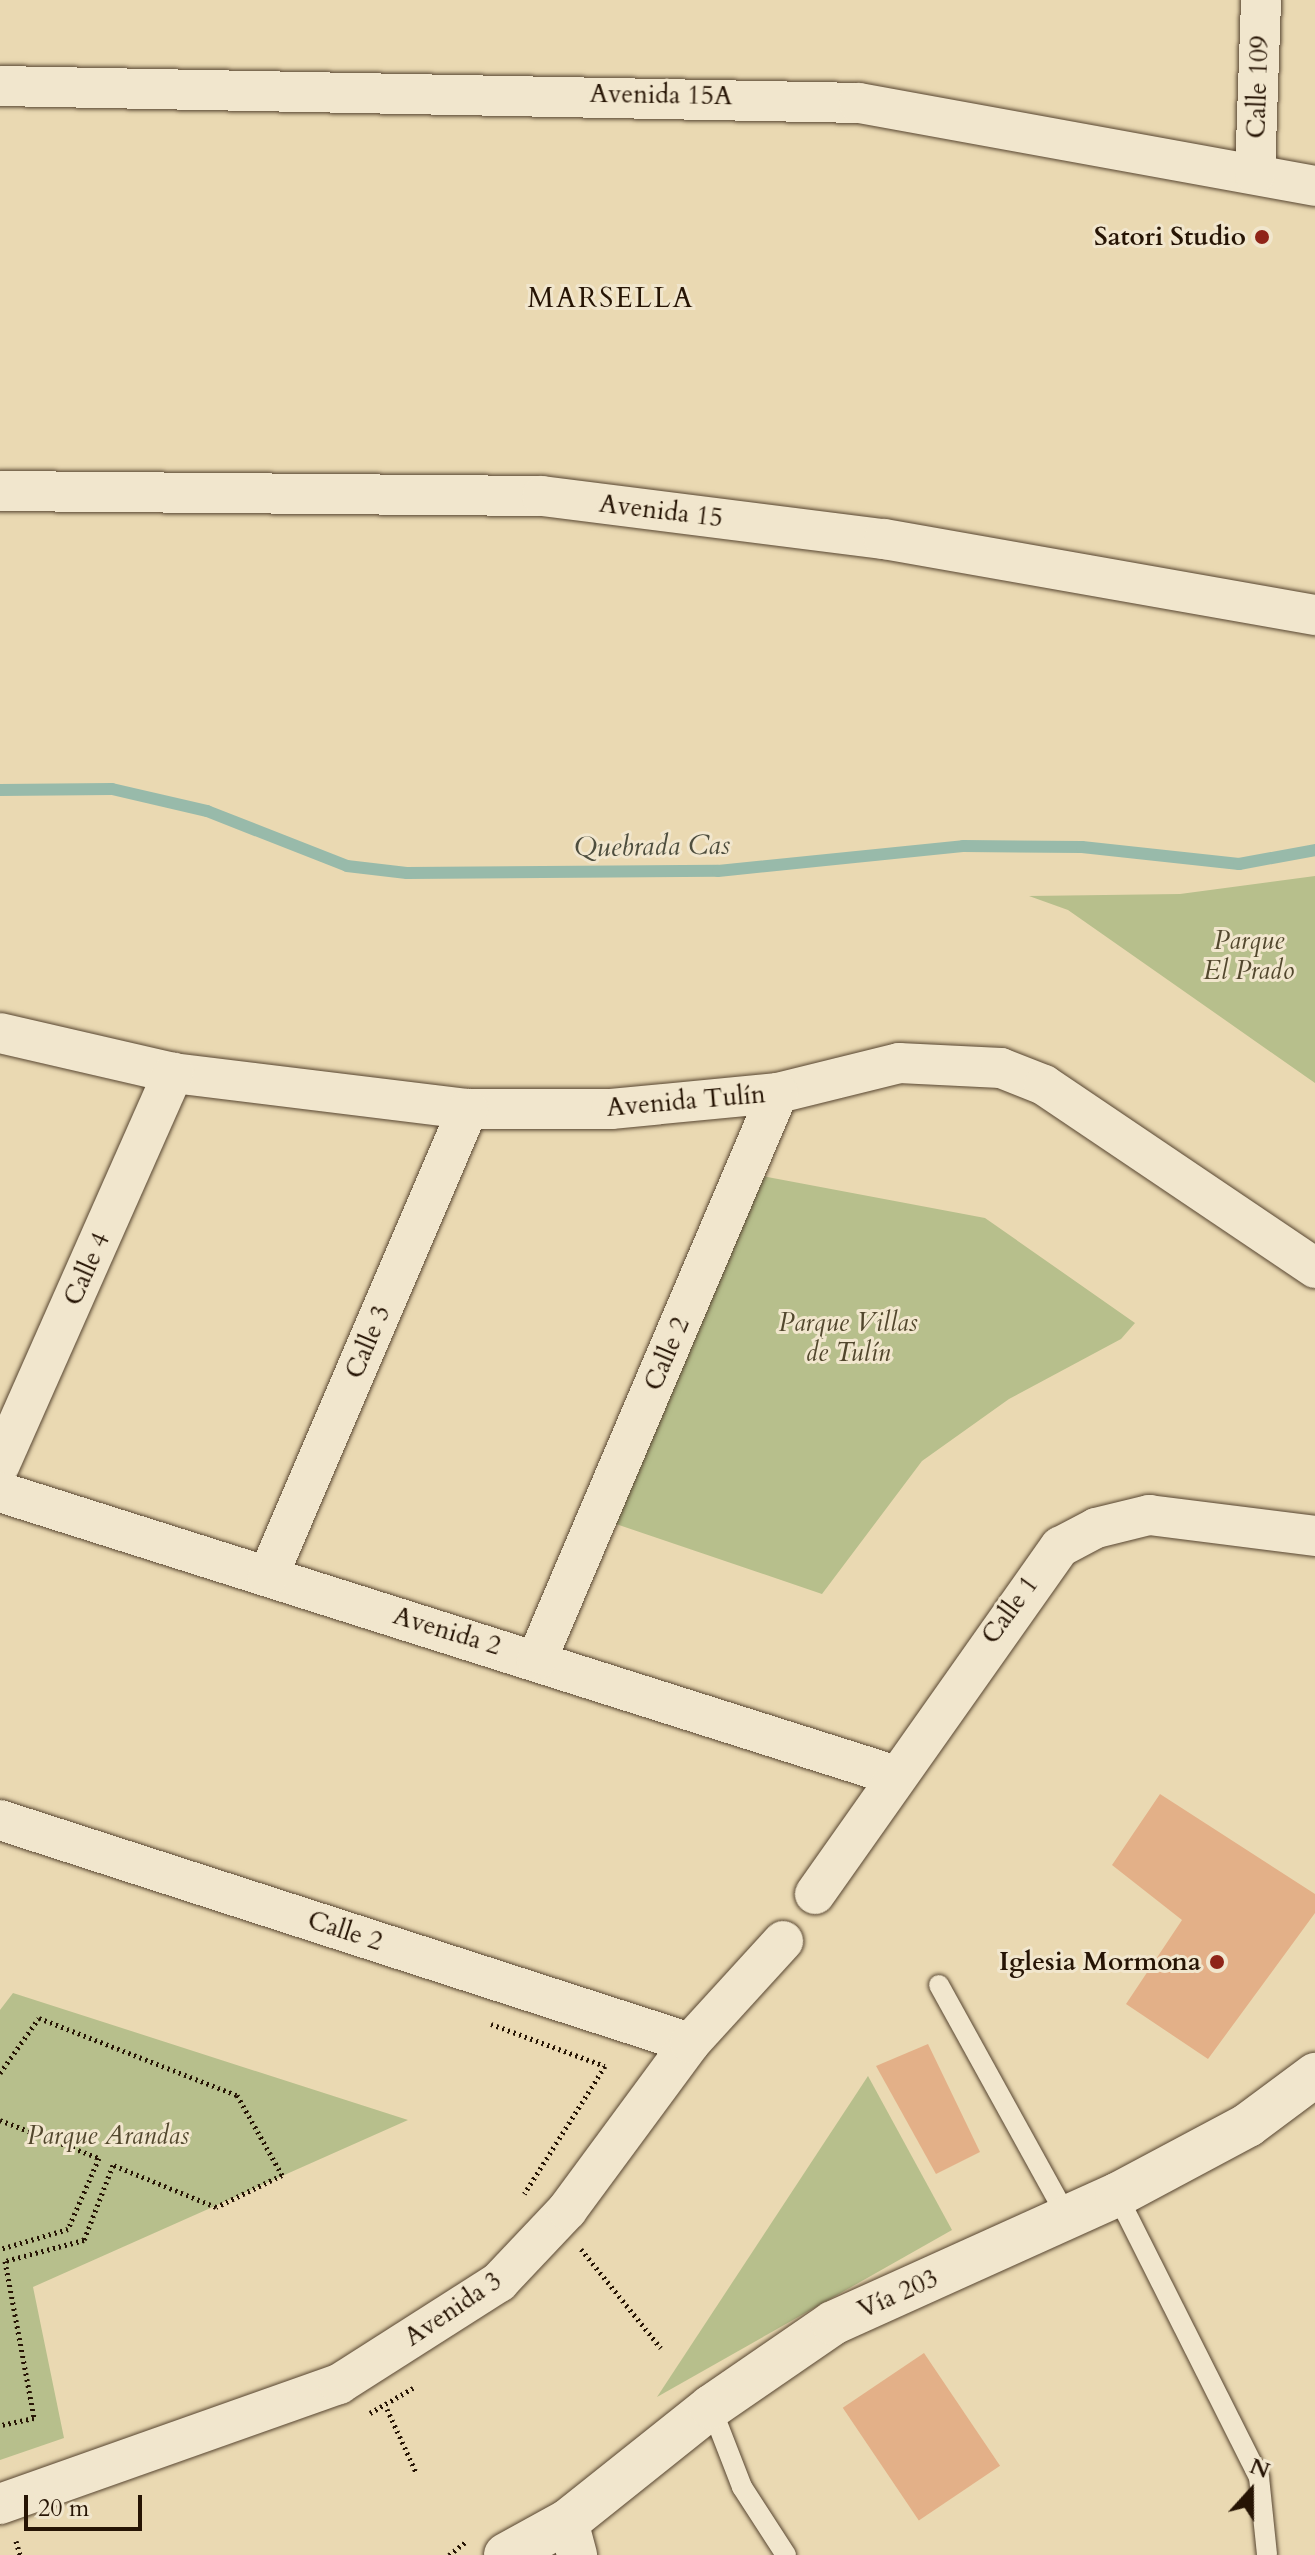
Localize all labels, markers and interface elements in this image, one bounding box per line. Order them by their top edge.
street label: Calle 109 [1241,35,1275,139]
street label: Avenida 15A [589,78,733,112]
place label: Satori Studio [1094,221,1246,253]
marker: Satori Studio [1253,228,1271,246]
district label: MARSELLA [528,281,694,315]
street label: Avenida 15 [597,488,725,534]
water label: Quebrada Cas [573,828,731,864]
park label: Parque El Prado [1204,925,1294,986]
street label: Avenida Tulín [605,1079,767,1123]
street label: Calle 4 [57,1228,117,1310]
street label: Calle 3 [339,1301,397,1383]
park label: Parque Villas de Tulín [779,1307,917,1368]
street label: Calle 2 [638,1313,696,1395]
street label: Calle 1 [975,1570,1045,1650]
street label: Avenida 2 [389,1600,505,1662]
street label: Calle 2 [304,1904,386,1958]
place label: Iglesia Mormona [999,1946,1201,1978]
marker: Iglesia Mormona [1208,1953,1226,1971]
park label: Parque Arandas [27,2120,189,2152]
street label: Vía 203 [853,2263,943,2325]
street label: Avenida 3 [398,2265,508,2353]
north arrow [1211,2451,1291,2531]
text: N [1245,2451,1274,2486]
scale bar [28,2479,146,2529]
text: 20 m [38,2492,89,2525]

